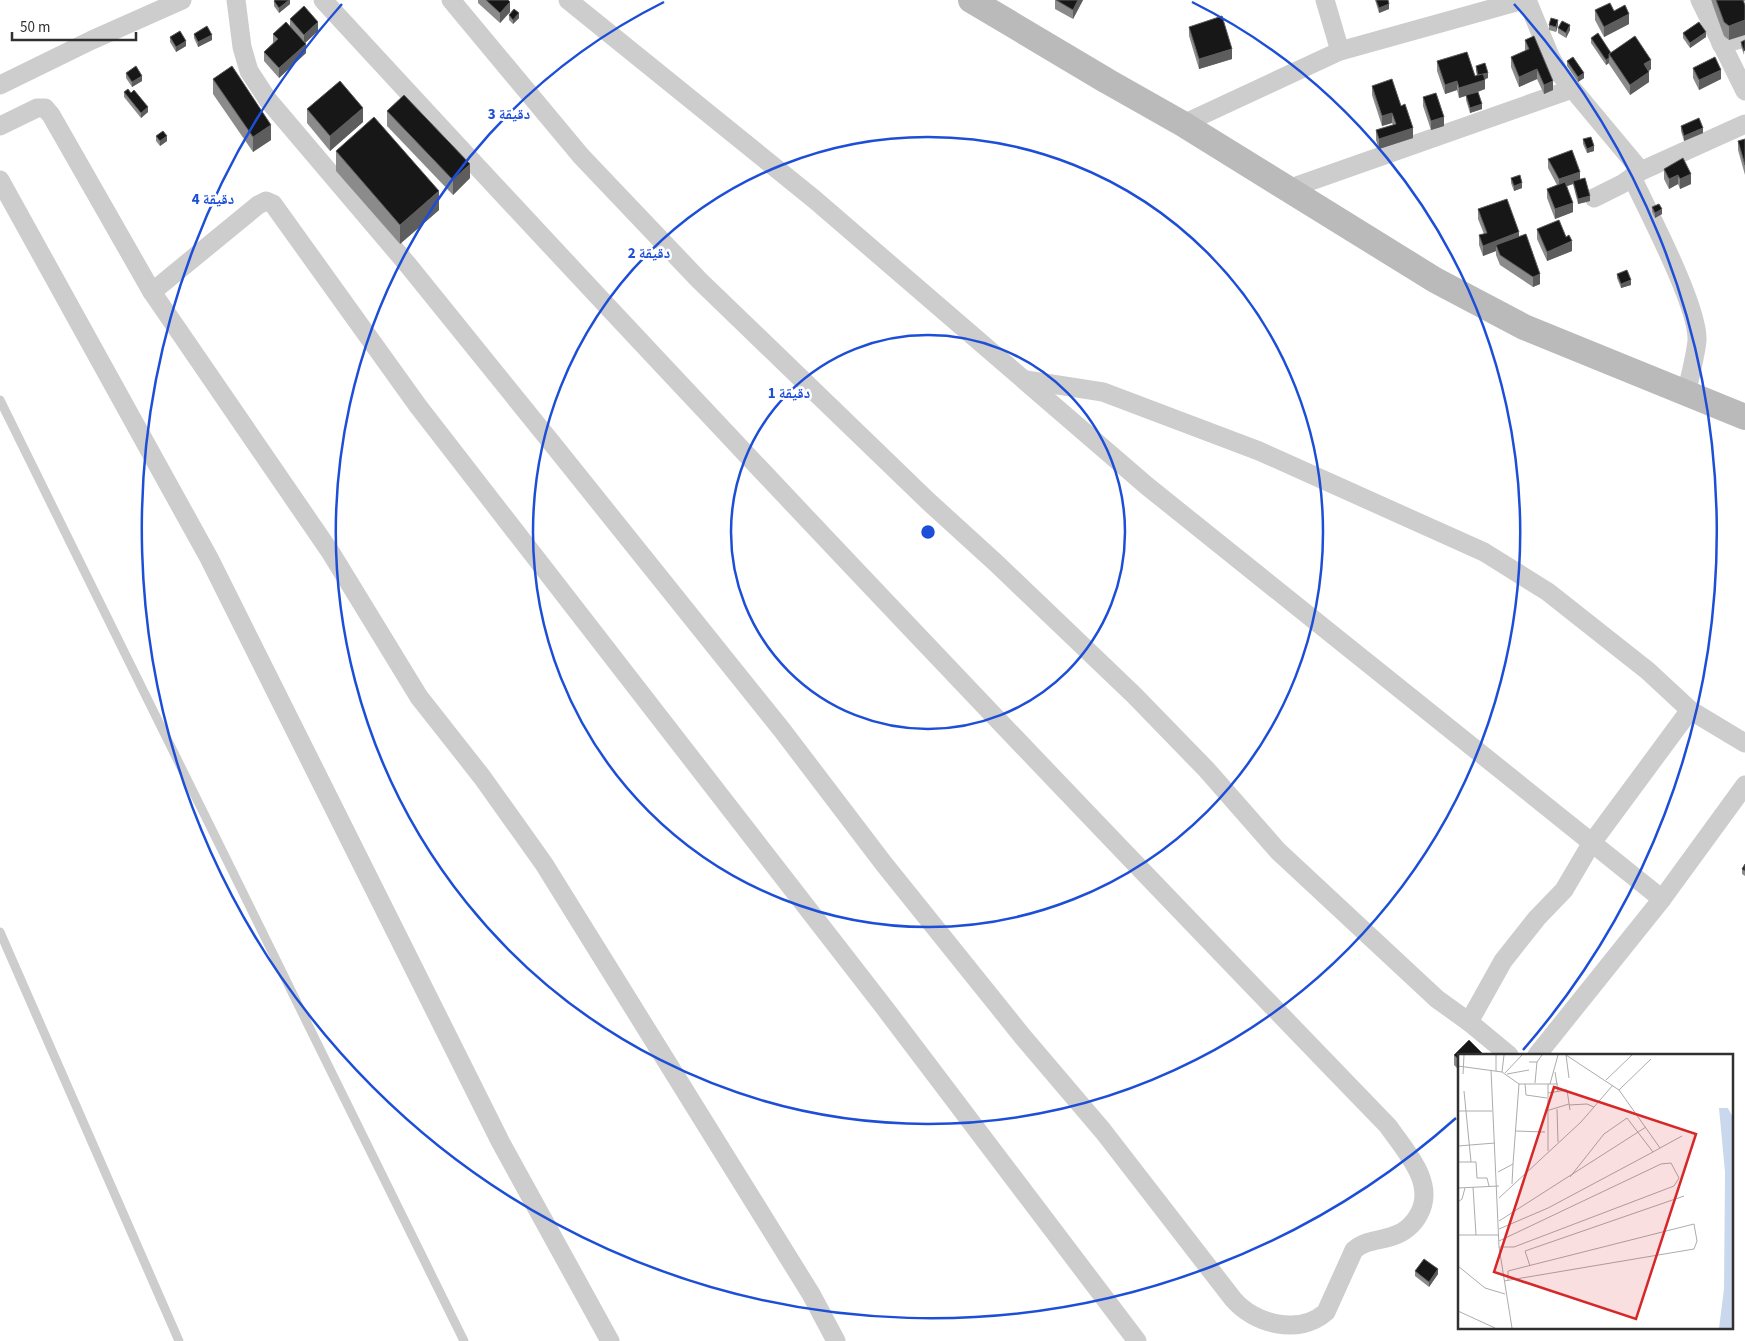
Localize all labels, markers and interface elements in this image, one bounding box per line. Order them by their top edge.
scale bar [12,10,136,42]
text: 50 m [20,17,50,38]
text: 3 دقيقة [488,104,530,125]
text: 4 دقيقة [192,189,234,210]
text: 2 دقيقة [628,243,670,264]
text: 1 دقيقة [768,383,810,404]
centre of rings [919,523,937,541]
inset map [1458,1054,1732,1328]

